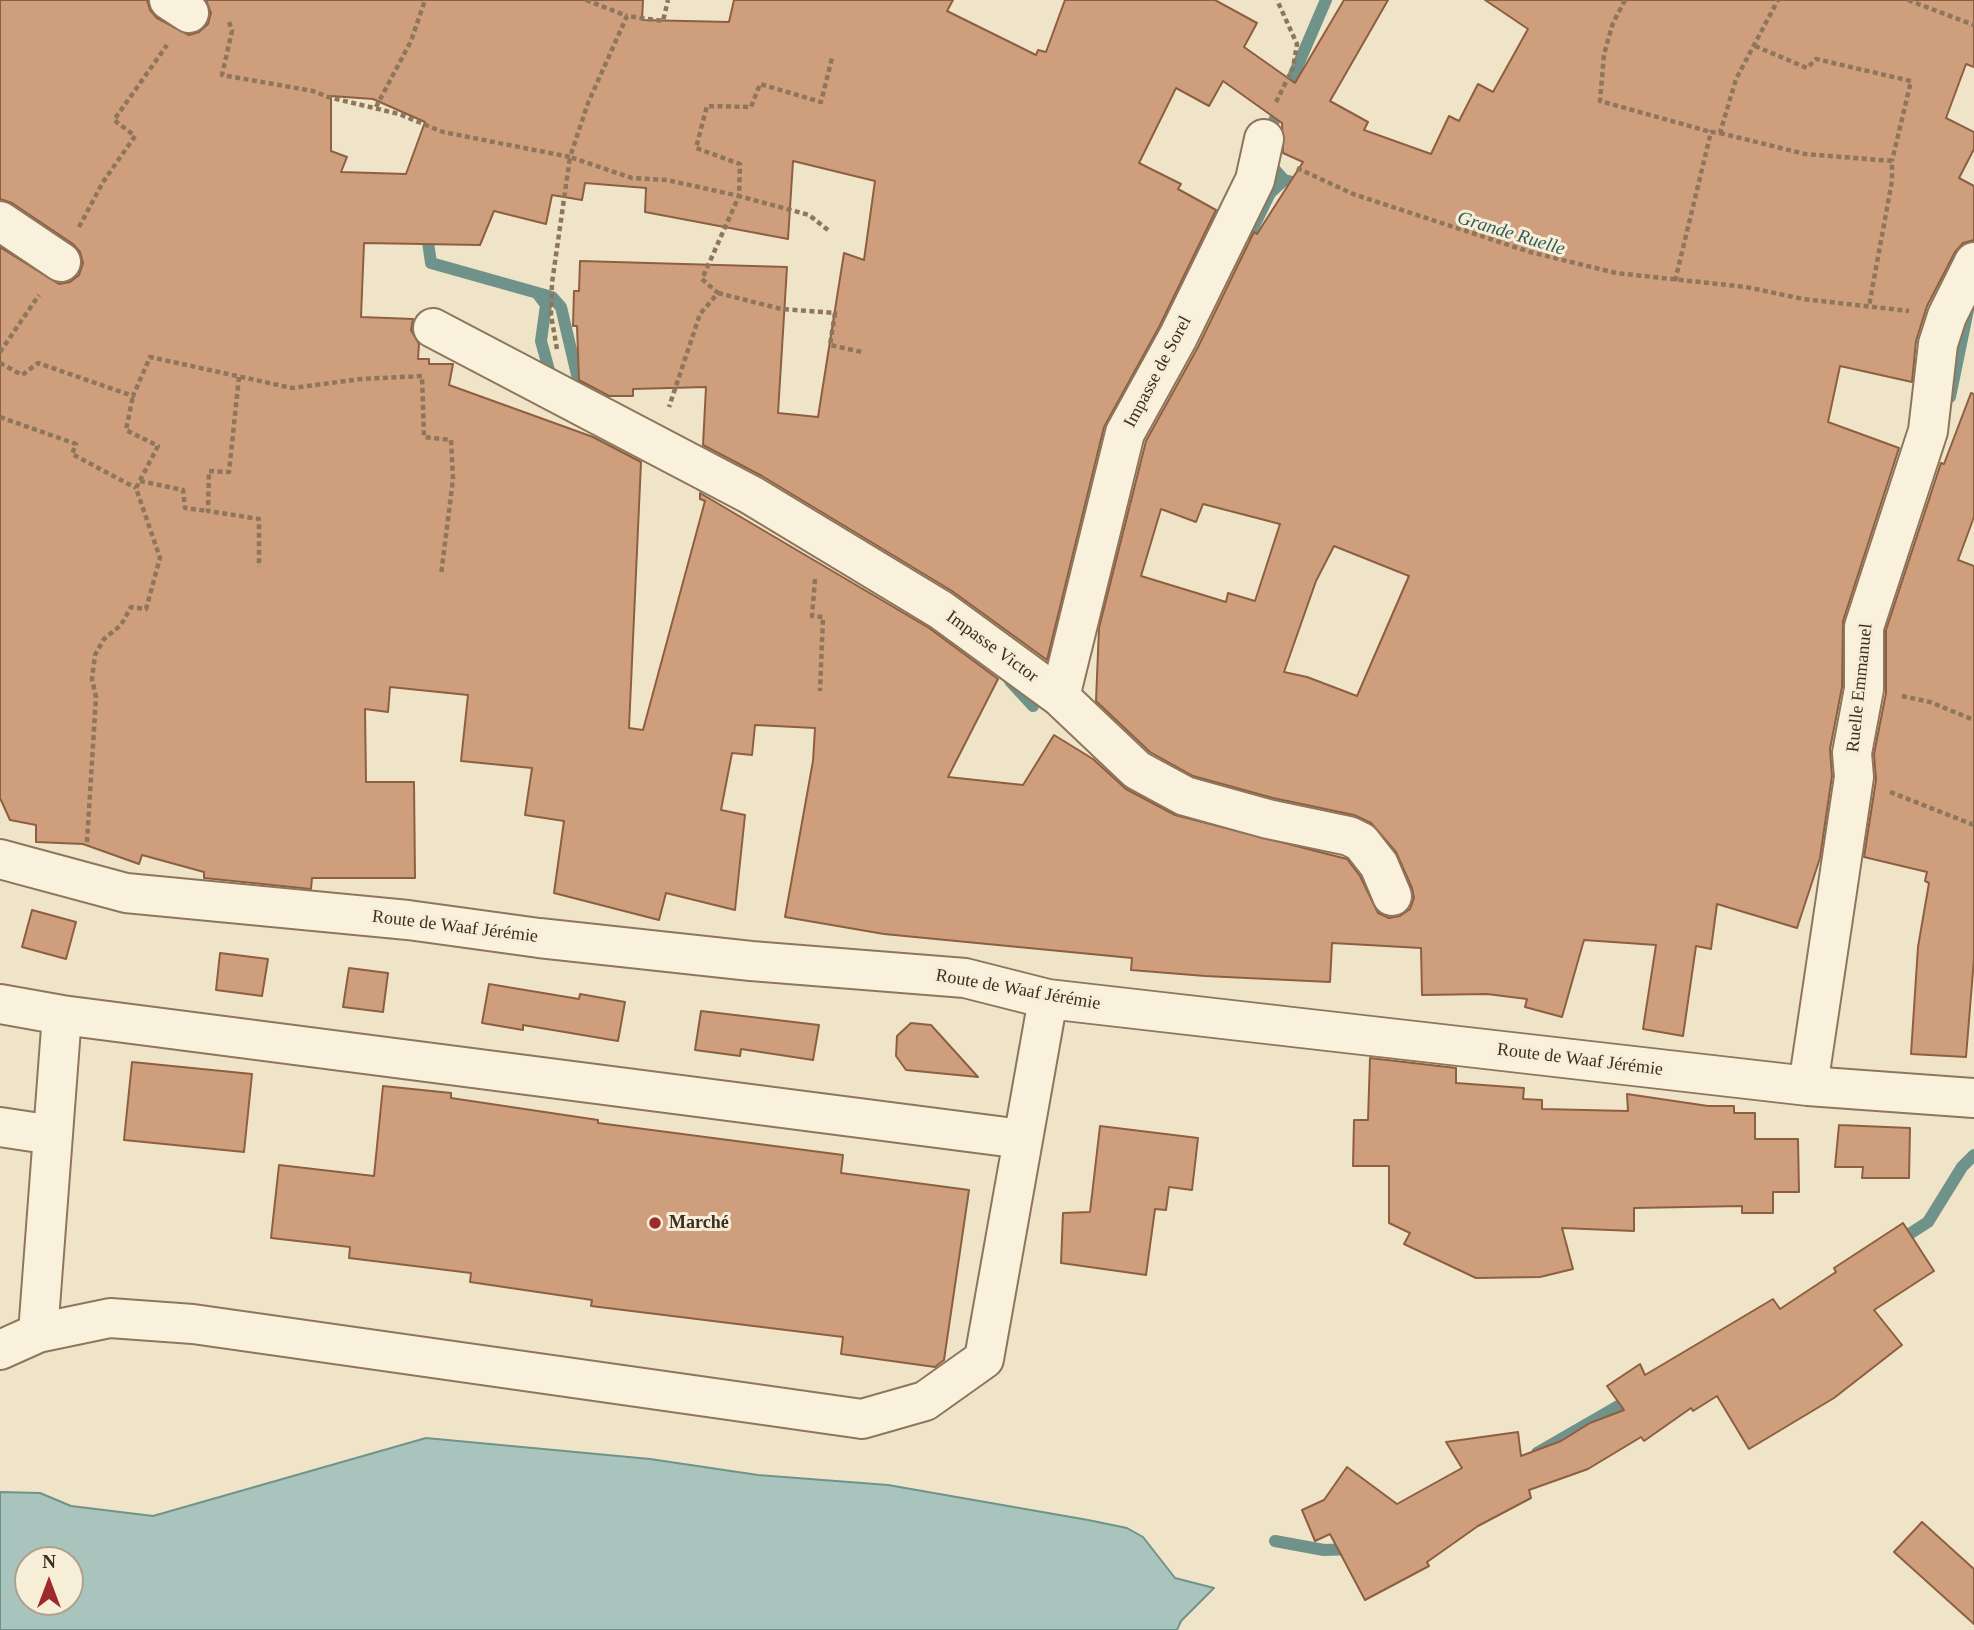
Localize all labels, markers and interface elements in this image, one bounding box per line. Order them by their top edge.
water label: Grande Ruelle [1454,207,1568,261]
street label: Impasse de Sorel [1120,313,1196,431]
street label: Impasse Victor [942,606,1042,688]
street label: Ruelle Emmanuel [1842,622,1878,754]
street label: Route de Waaf Jérémie [371,906,539,948]
street label: Route de Waaf Jérémie [934,965,1102,1015]
street label: Route de Waaf Jérémie [1496,1039,1664,1081]
place label: Marché [669,1212,729,1234]
marker: Marché [647,1215,663,1231]
north arrow [14,1546,84,1616]
text: N [42,1551,56,1572]

